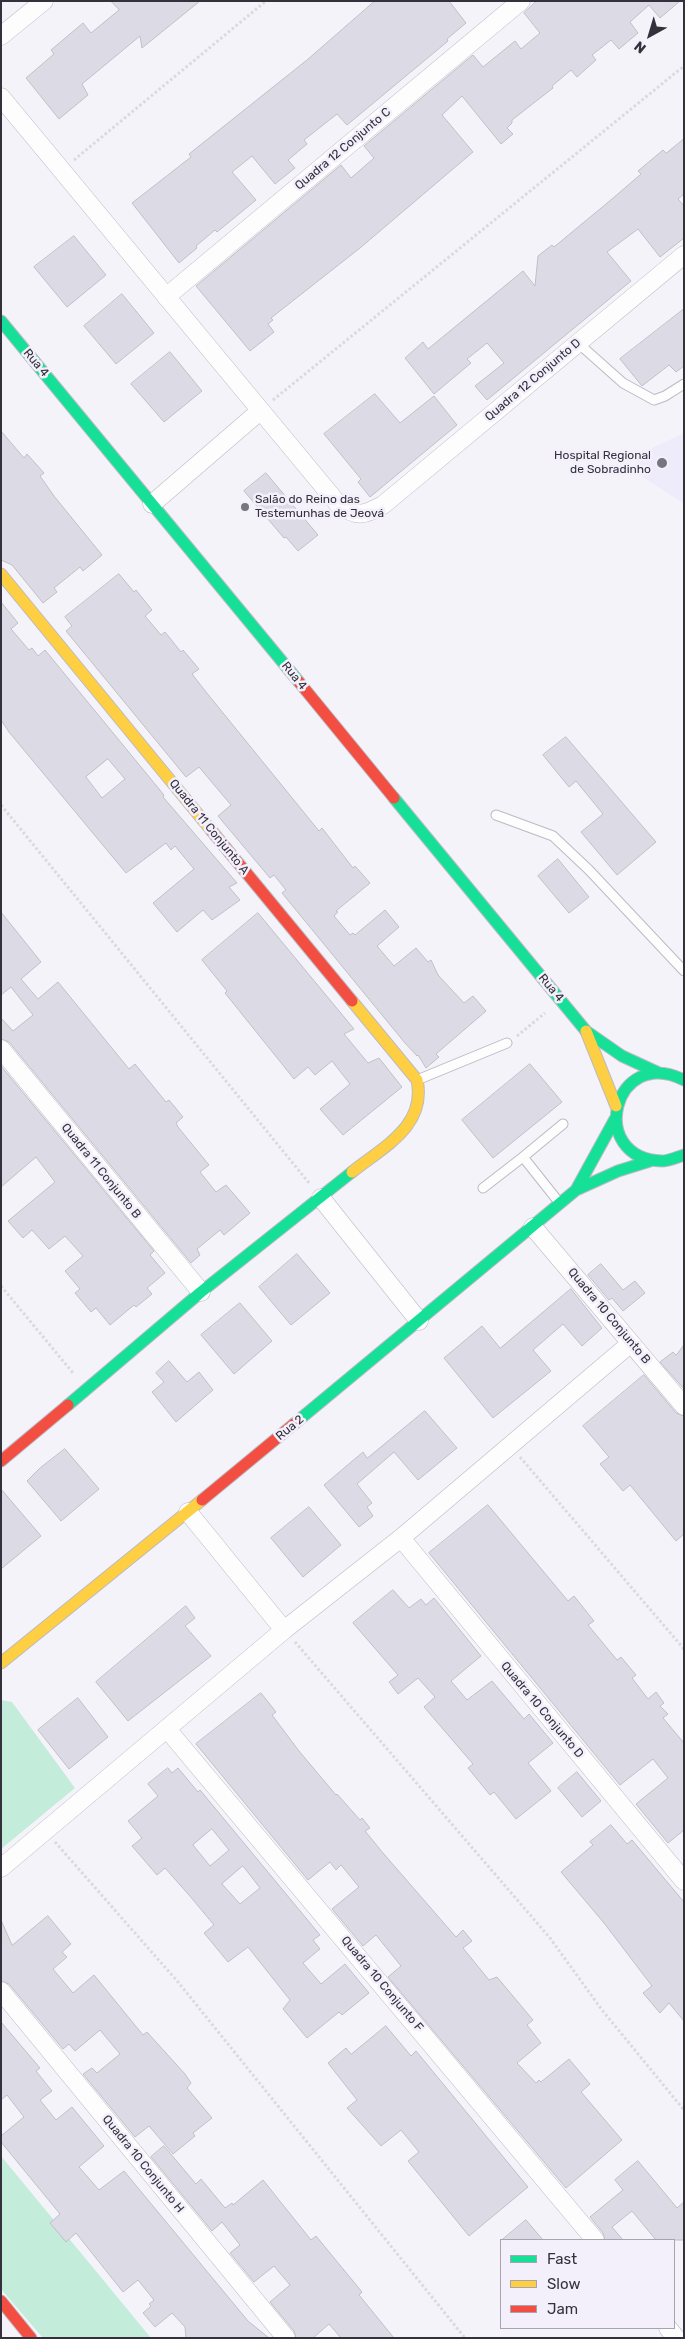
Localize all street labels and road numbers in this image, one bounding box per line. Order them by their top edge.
street label: Quadra 12 Conjunto C [292,105,394,193]
street label: Quadra 12 Conjunto D [482,336,584,424]
street label: Rua 4 [20,346,52,380]
street label: Rua 4 [278,659,310,693]
street label: Quadra 11 Conjunto A [166,776,252,878]
street label: Rua 4 [535,971,567,1005]
street label: Quadra 11 Conjunto B [58,1120,144,1222]
street label: Quadra 10 Conjunto B [565,1265,653,1367]
street label: Rua 2 [273,1412,307,1444]
street label: Quadra 10 Conjunto D [498,1659,586,1761]
street label: Quadra 10 Conjunto F [338,1933,426,2035]
street label: Quadra 10 Conjunto H [99,2112,187,2216]

